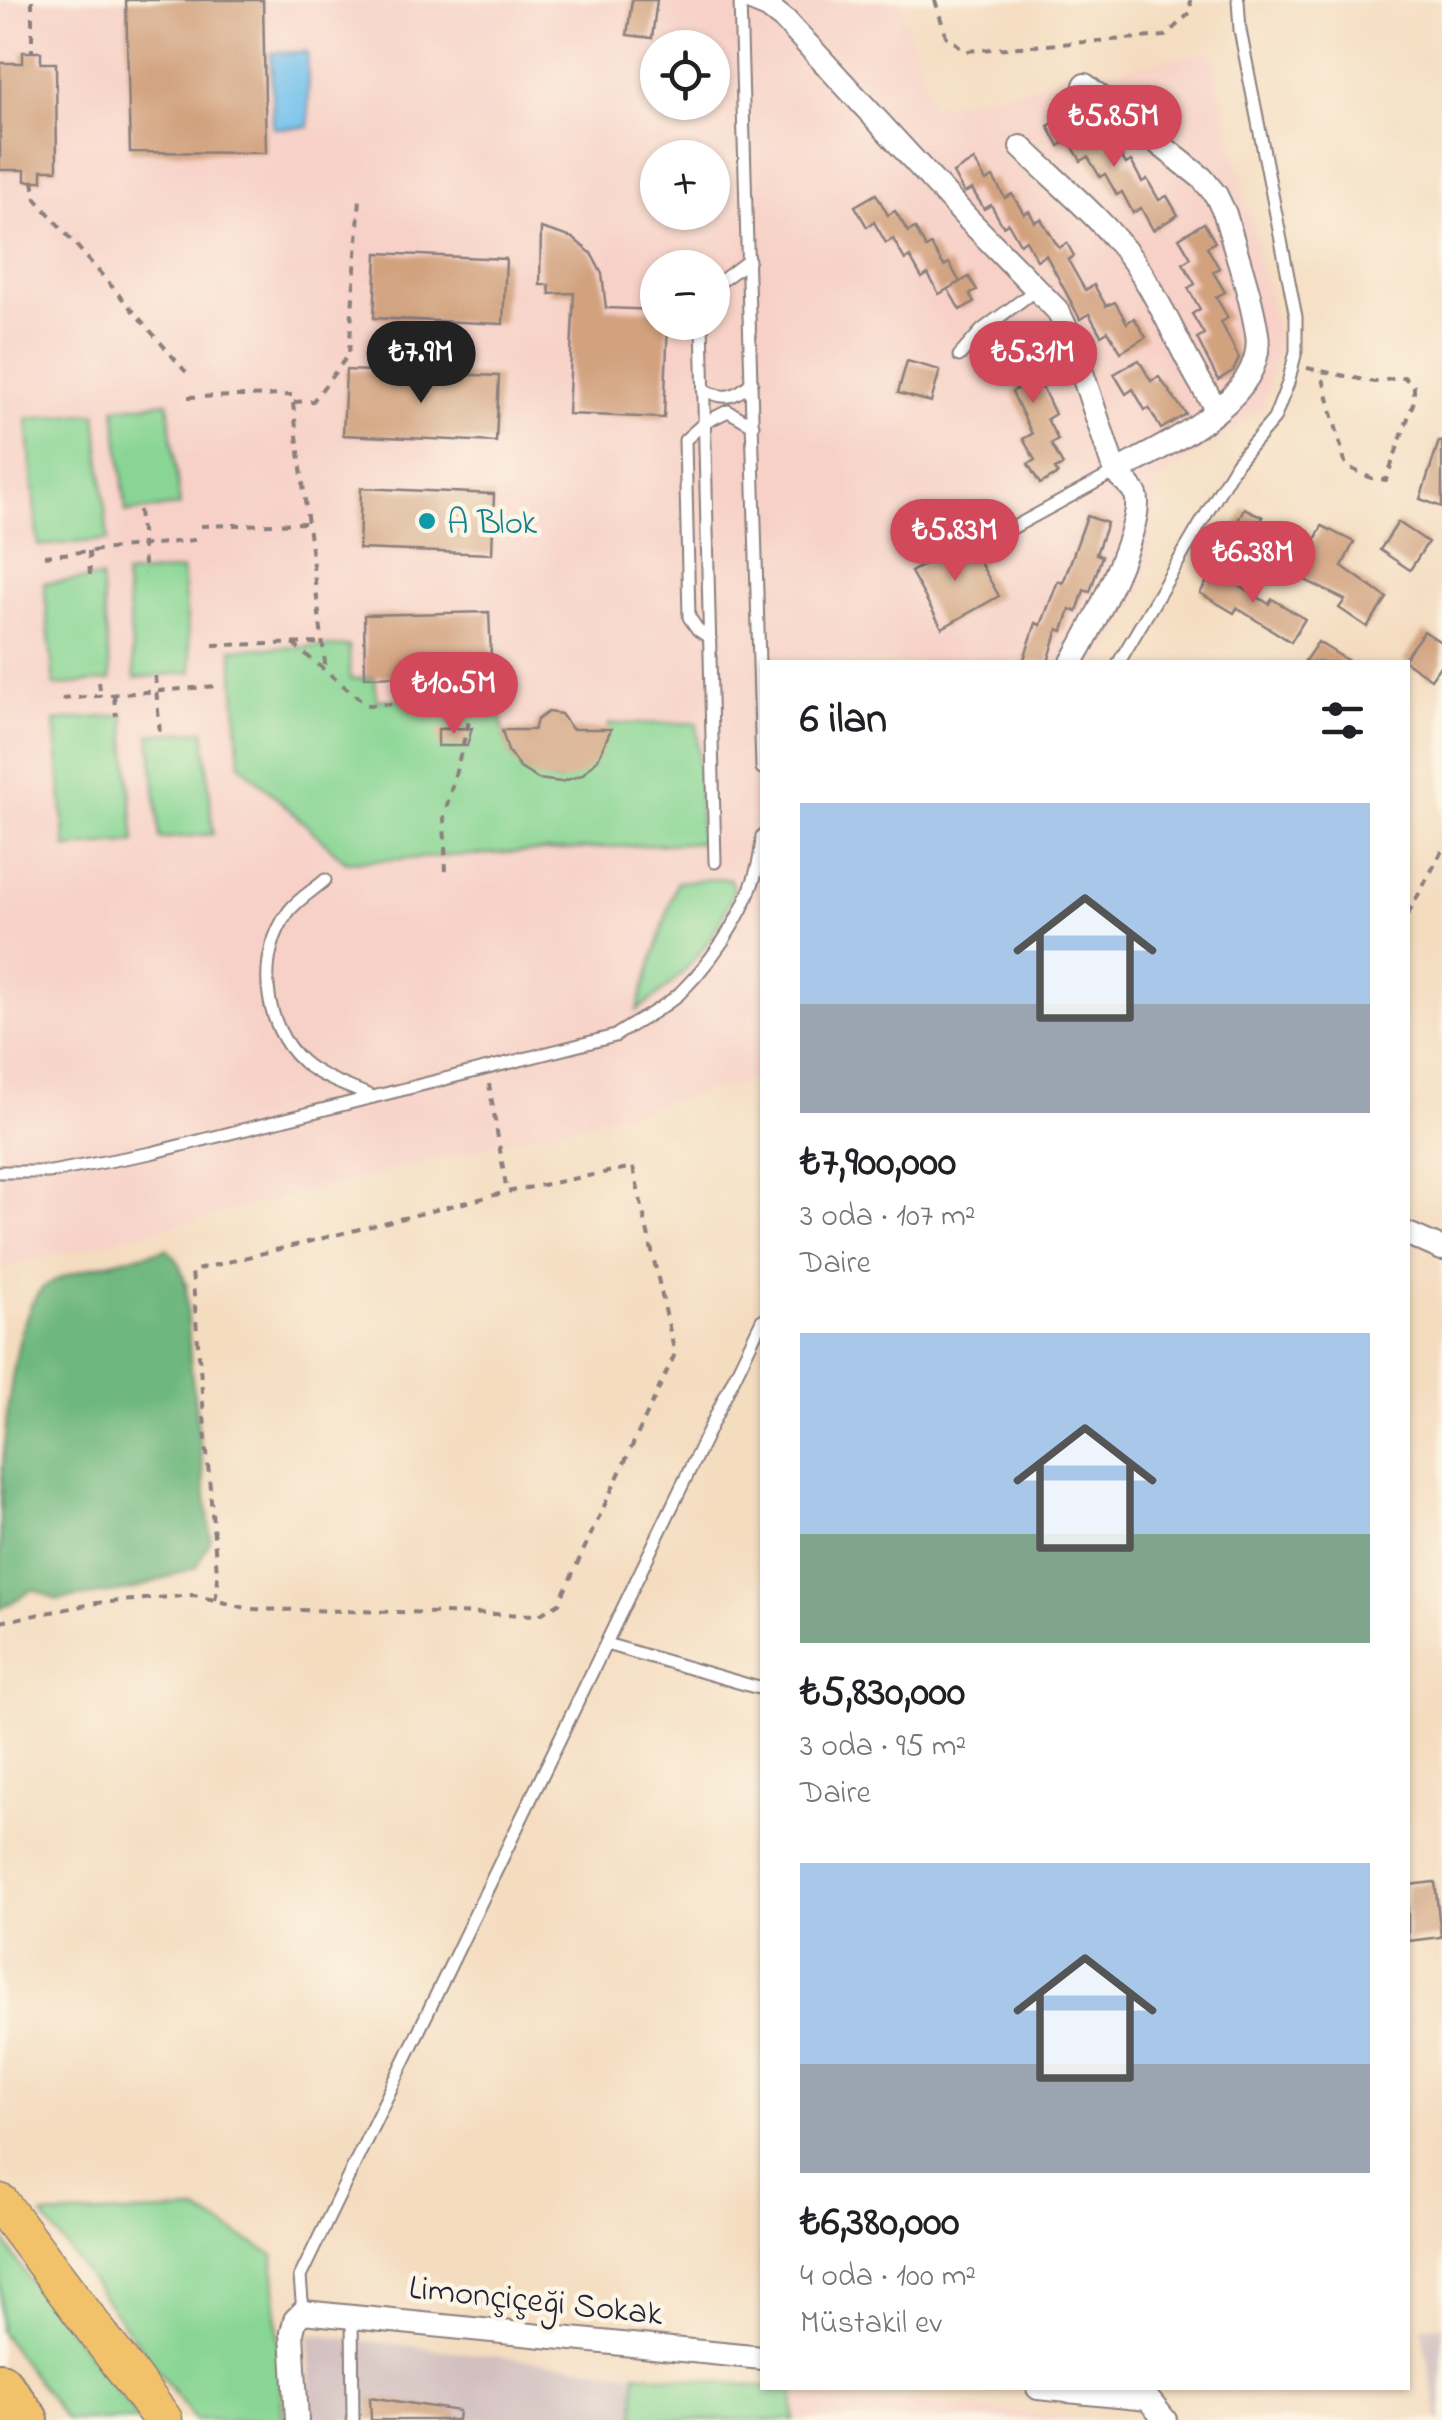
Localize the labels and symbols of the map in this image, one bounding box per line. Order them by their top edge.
pin: ₺5.85M [1033,85,1195,170]
pin: ₺7.9M [351,321,491,406]
pin: ₺5.31M [952,321,1114,406]
place label: A Blok [447,499,538,550]
pin: ₺5.83M [874,499,1036,584]
marker: A Blok [416,510,438,532]
pin: ₺6.38M [1172,521,1334,606]
pin: ₺10.5M [373,652,535,737]
street label: Limonçiçeği Sokak [406,2264,666,2341]

